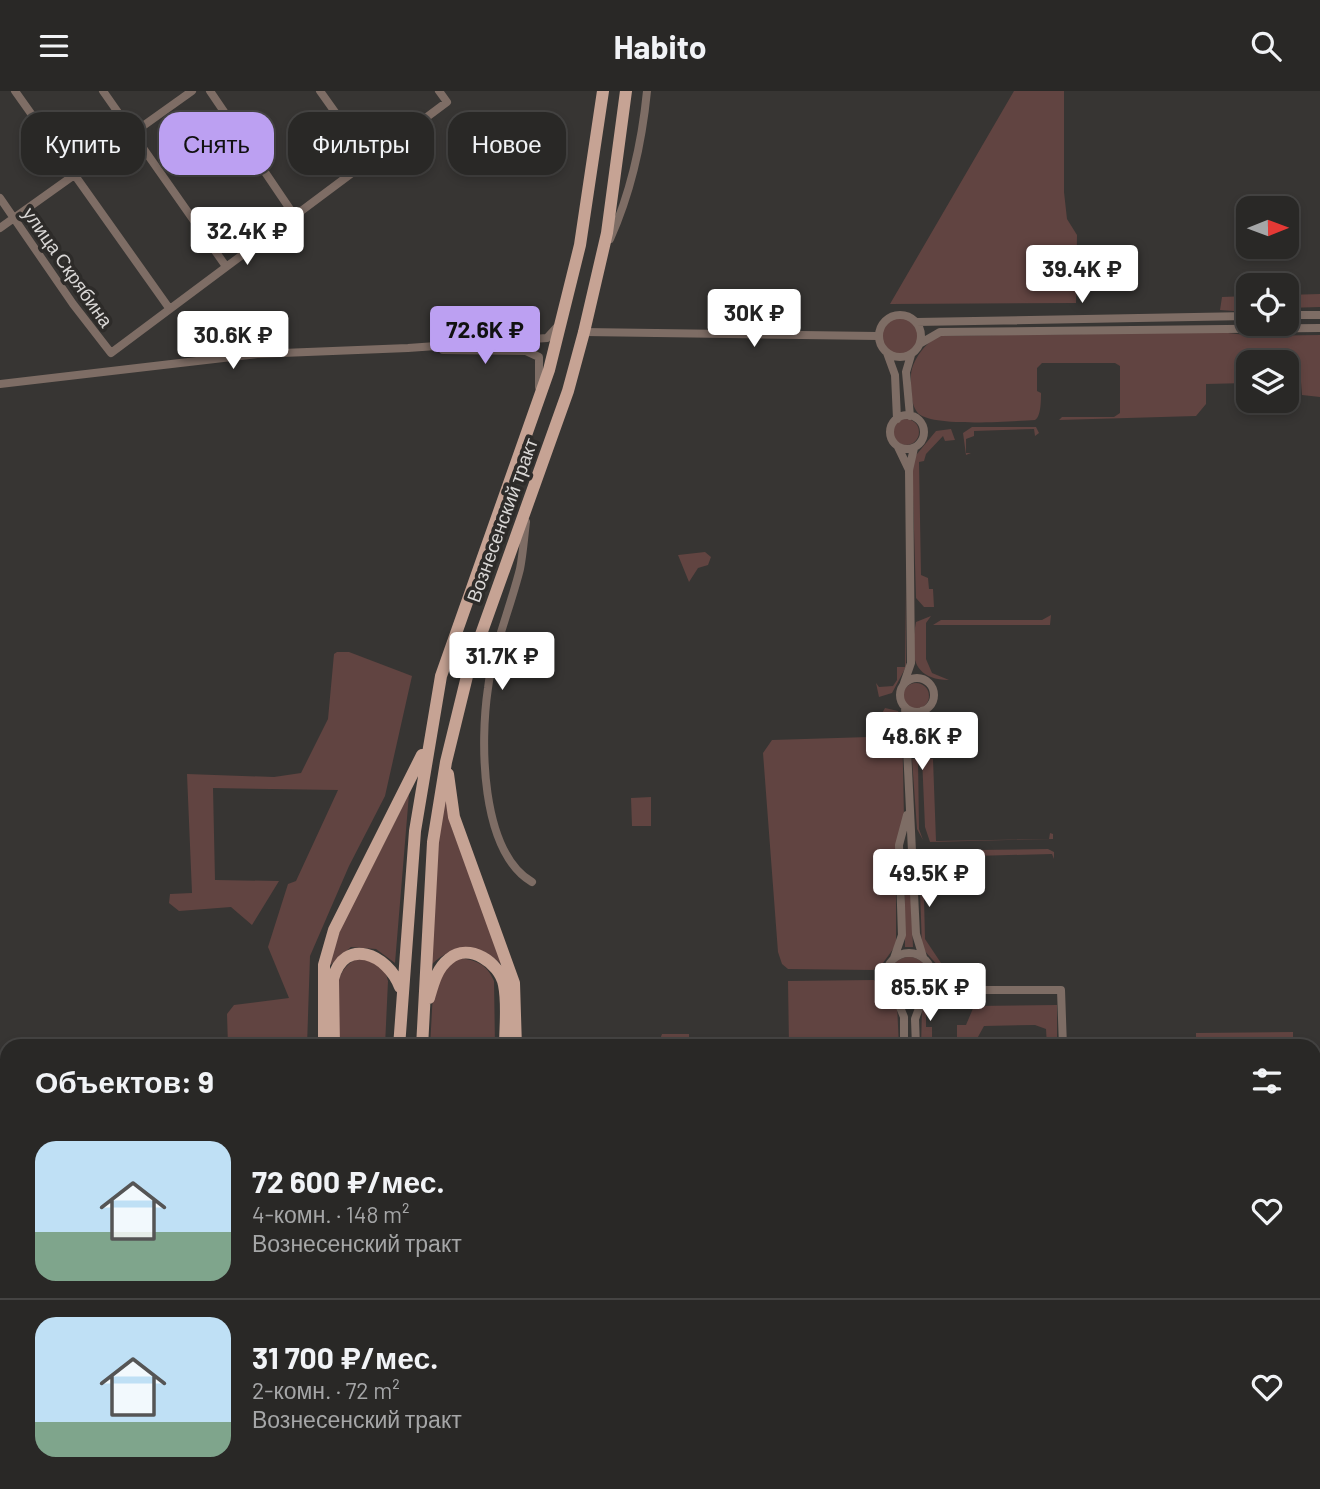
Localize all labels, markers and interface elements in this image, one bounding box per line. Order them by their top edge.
icon: menu [35,27,73,65]
text: Habito [613,27,707,65]
icon: search [1247,27,1285,65]
chip: Купить [21,112,145,175]
chip: Снять [159,112,274,175]
chip: Фильтры [288,112,434,175]
chip: Новое [448,112,566,175]
north arrow [1236,196,1298,259]
map controls [1236,196,1299,413]
street label: улица Скрябина [18,202,119,332]
pin: 32.4K ₽ [182,207,312,267]
text: 32.4K ₽ [207,216,287,244]
pin: 39.4K ₽ [1017,245,1147,305]
text: 39.4K ₽ [1042,254,1122,282]
button: locate [1236,273,1299,336]
pin: 30K ₽ [705,289,803,349]
text: 30K ₽ [724,298,784,326]
pin: 72.6K ₽ [420,307,550,366]
pin: 30.6K ₽ [168,311,298,371]
text: 72.6K ₽ [446,315,524,343]
text: 30.6K ₽ [193,320,273,348]
button: layers [1236,350,1299,413]
street label: Вознесенский тракт [461,434,542,605]
pin: 31.7K ₽ [437,633,567,692]
text: 31.7K ₽ [465,641,539,669]
pin: 48.6K ₽ [857,713,987,772]
text: 48.6K ₽ [882,721,962,749]
pin: 49.5K ₽ [864,849,994,909]
text: 49.5K ₽ [889,858,969,886]
pin: 85.5K ₽ [865,963,995,1023]
text: 85.5K ₽ [891,972,969,1000]
icon: filters [1248,1062,1286,1100]
text: Объектов: 9 [35,1063,214,1099]
text: 72 600 ₽/мес. [252,1163,444,1199]
icon: home [91,1169,175,1253]
icon: heart [1248,1192,1286,1230]
text: 4-комн. · 148 m² [252,1200,410,1228]
text: Вознесенский тракт [252,1229,462,1257]
text: 31 700 ₽/мес. [252,1339,438,1375]
icon: home [91,1345,175,1429]
icon: heart [1248,1368,1286,1406]
text: 2-комн. · 72 m² [252,1376,400,1404]
text: Вознесенский тракт [252,1405,462,1433]

